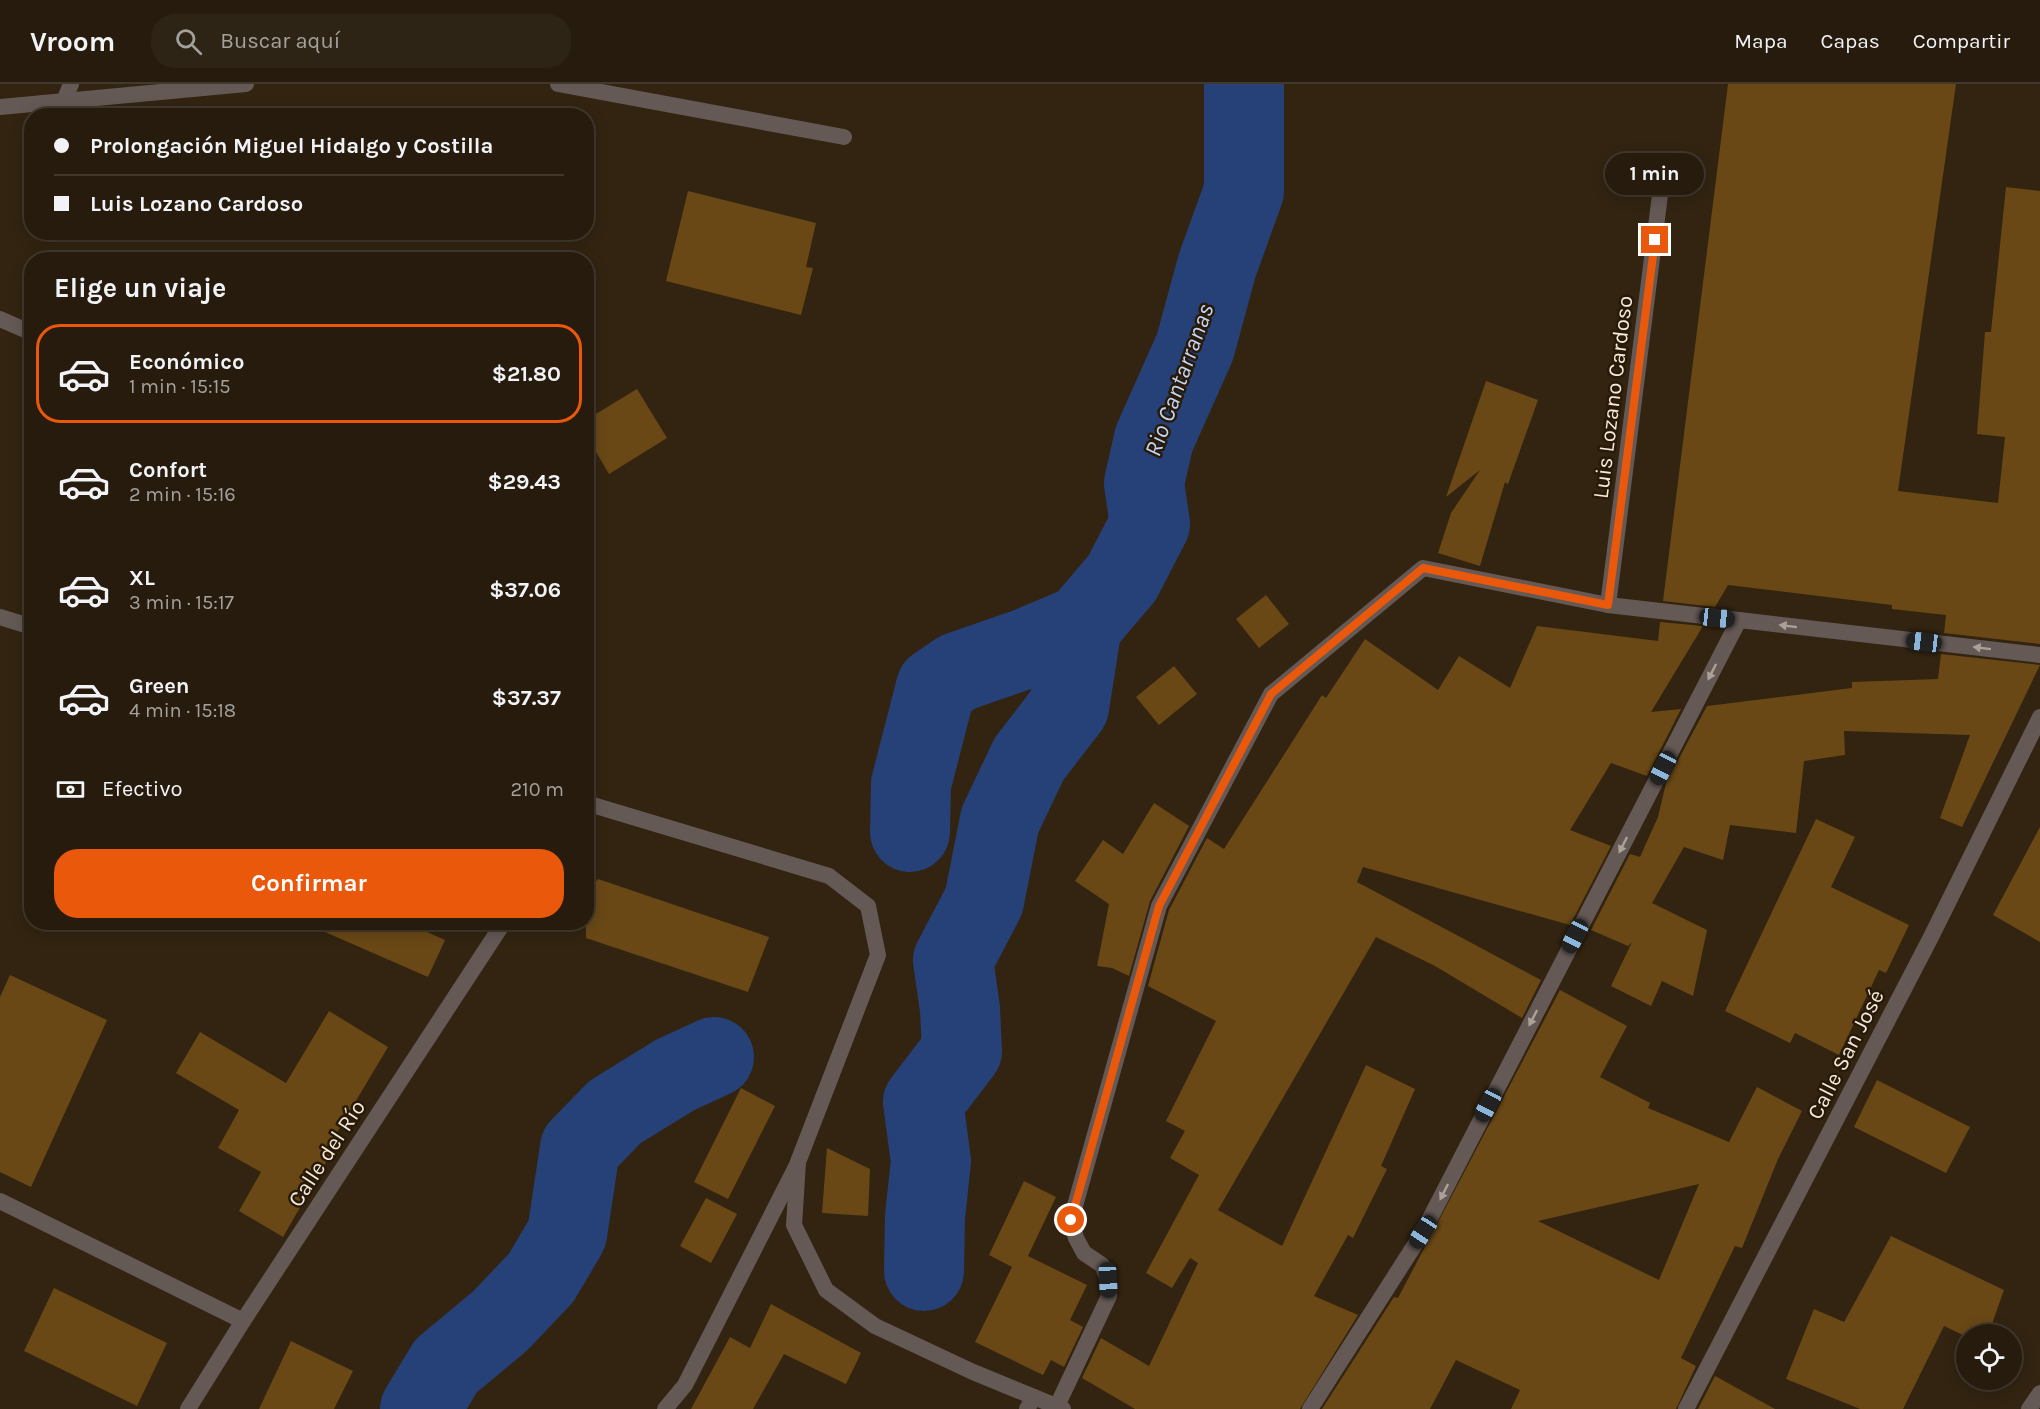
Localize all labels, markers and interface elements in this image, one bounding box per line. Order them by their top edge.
search box [151,14,571,68]
text: Vroom [30,25,115,58]
icon: search [172,25,205,58]
text: Buscar aquí [220,28,340,54]
text: Mapa [1734,29,1788,53]
text: Capas [1821,29,1880,53]
text: Compartir [1913,29,2010,53]
text: Prolongación Miguel Hidalgo y Costilla [90,133,493,159]
callout: 1 min [1606,153,1704,195]
text: 1 min [1629,162,1680,185]
text: Luis Lozano Cardoso [90,191,303,217]
route end [1641,226,1668,253]
text: Elige un viaje [54,272,226,304]
street label: Luis Lozano Cardoso [1588,294,1638,500]
water label: Rio Cantarranas [1138,300,1220,460]
icon: car [57,347,111,401]
text: Económico [129,349,244,375]
text: $21.80 [492,361,561,387]
text: 1 min · 15:15 [129,375,231,398]
icon: car [57,455,111,509]
text: Confort [129,457,207,483]
text: $29.43 [488,469,561,495]
text: 2 min · 15:16 [129,483,236,506]
icon: car [57,563,111,617]
text: XL [129,565,155,591]
text: $37.06 [489,577,561,603]
text: 3 min · 15:17 [129,591,234,614]
car [1698,607,1736,629]
one-way arrow [1779,621,1798,631]
car [1905,631,1943,653]
one-way arrow [1972,643,1991,653]
one-way arrow [1707,664,1717,681]
icon: car [57,671,111,725]
text: Green [129,673,190,699]
text: $37.37 [492,685,561,711]
text: 4 min · 15:18 [129,699,236,722]
car [1647,748,1679,788]
icon: cash [54,773,87,806]
text: Efectivo [102,776,182,802]
text: 210 m [510,778,564,801]
one-way arrow [1618,837,1627,854]
button: Confirmar [54,849,564,918]
car [1559,916,1591,956]
street label: Calle San José [1802,985,1890,1124]
one-way arrow [1528,1010,1538,1027]
car [1472,1085,1504,1125]
street label: Calle del Río [283,1095,371,1212]
one-way arrow [1439,1183,1448,1200]
route start [1057,1206,1084,1233]
car [1406,1212,1440,1252]
car [1098,1262,1118,1298]
map controls [1956,1324,2022,1390]
button: locate [1956,1324,2022,1390]

